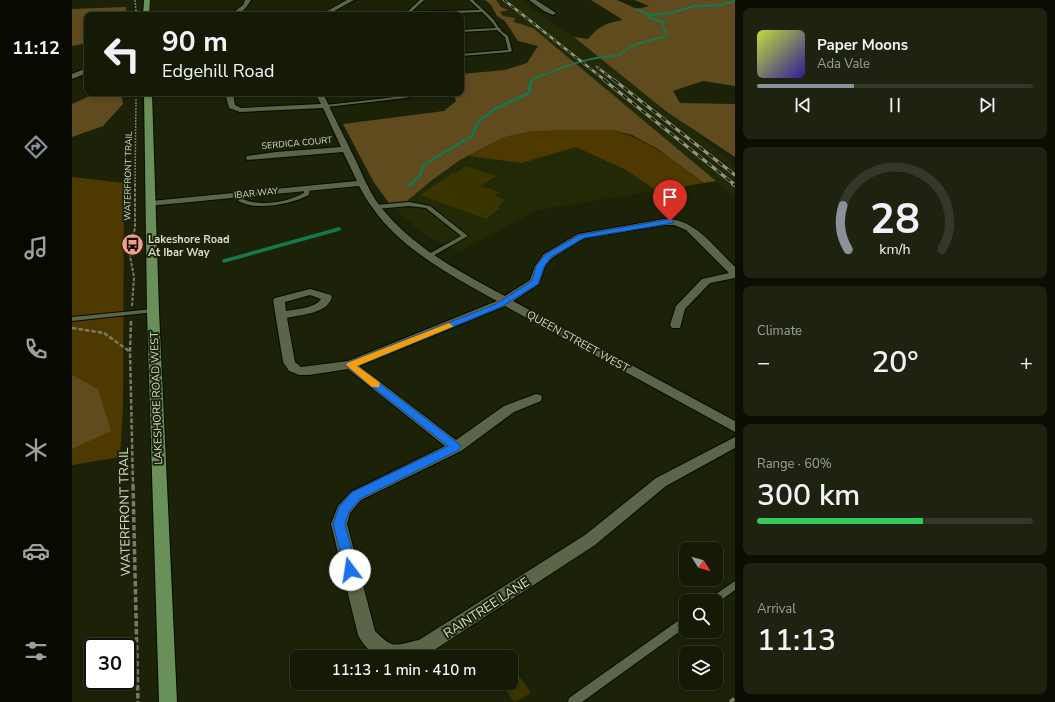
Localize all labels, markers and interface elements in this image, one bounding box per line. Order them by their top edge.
text: 90 m [162,23,228,61]
icon: left [96,28,148,80]
text: Paper Moons [817,35,908,55]
text: 11:12 [12,36,60,60]
text: Ada Vale [817,55,870,73]
text: Edgehill Road [162,59,275,83]
icon: previous [792,94,814,116]
icon: pause [884,94,906,116]
icon: next [976,94,998,116]
street label: WATERFRONT TRAIL [121,131,135,221]
icon: directions [22,133,50,161]
street label: SERDICA COURT [261,134,334,152]
pin [653,180,687,221]
street label: IBAR WAY [234,185,279,201]
icon: arrive [659,186,681,208]
text: 28 [870,191,920,248]
bus stop icon: Lakeshore Road At Ibar Way [120,232,146,258]
place label: Lakeshore Road At Ibar Way [148,232,230,260]
icon: music [22,234,50,262]
text: km/h [879,240,911,259]
street label: QUEEN STREET WEST [524,307,632,376]
text: Climate [757,322,802,340]
street label: LAKESHORE ROAD WEST [147,331,166,465]
icon: phone [22,335,50,363]
text: 20° [871,342,919,383]
text: − [757,348,770,378]
text: + [1020,348,1033,378]
icon: climate [22,436,50,464]
street label: WATERFRONT TRAIL [115,447,135,577]
text: Range · 60% [757,455,832,473]
text: 300 km [757,475,860,516]
icon: car [22,537,50,565]
north arrow [679,542,723,586]
map controls [679,542,723,690]
position arrow [329,549,371,591]
street label: RAINTREE LANE [440,573,533,642]
button: search [679,594,723,638]
text: Arrival [757,600,796,618]
text: 11:13 [757,620,836,661]
icon: filters [22,637,50,665]
speed limit sign: 30 [84,638,136,690]
button: layers [679,646,723,690]
text: 11:13 · 1 min · 410 m [332,660,476,680]

